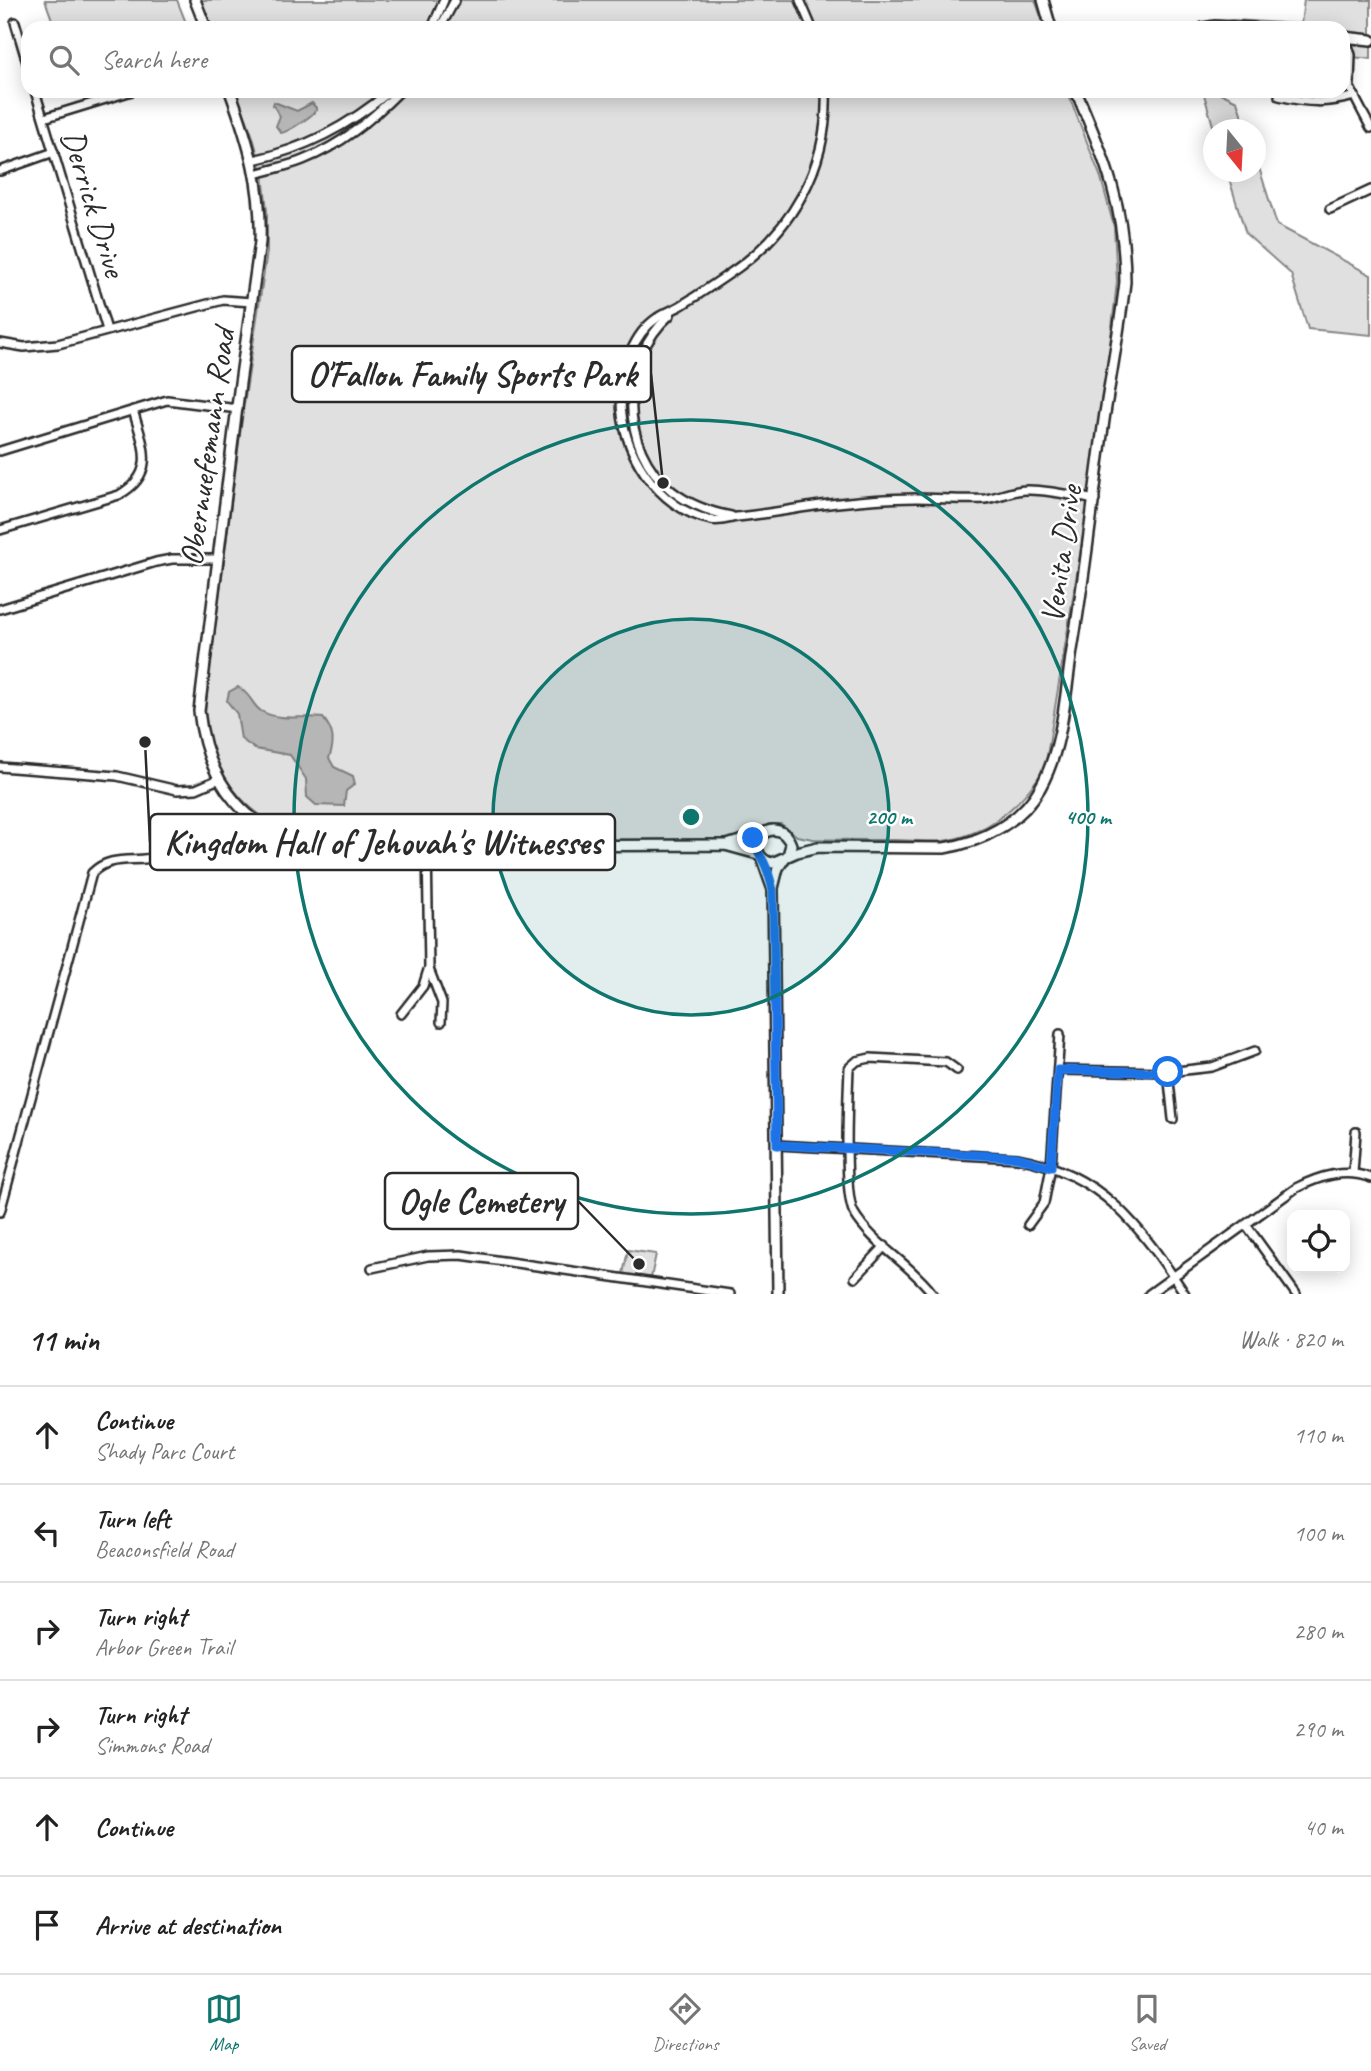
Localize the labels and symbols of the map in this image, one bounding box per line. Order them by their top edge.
north arrow [1203,119,1266,182]
street label: Derrick Drive [52,125,137,284]
street label: Obernuefemann Road [170,321,245,568]
callout: O'Fallon Family Sports Park [292,346,651,402]
text: O'Fallon Family Sports Park [307,352,639,397]
street label: Venita Drive [1031,480,1092,626]
text: 200 m [866,804,914,830]
text: 400 m [1065,804,1113,830]
centre of rings [679,805,703,829]
callout: Kingdom Hall of Jehovah's Witnesses [150,814,615,870]
text: Kingdom Hall of Jehovah's Witnesses [164,820,605,865]
route end [737,822,768,853]
route start [1152,1056,1183,1087]
callout: Ogle Cemetery [385,1173,578,1229]
text: Ogle Cemetery [398,1179,568,1224]

